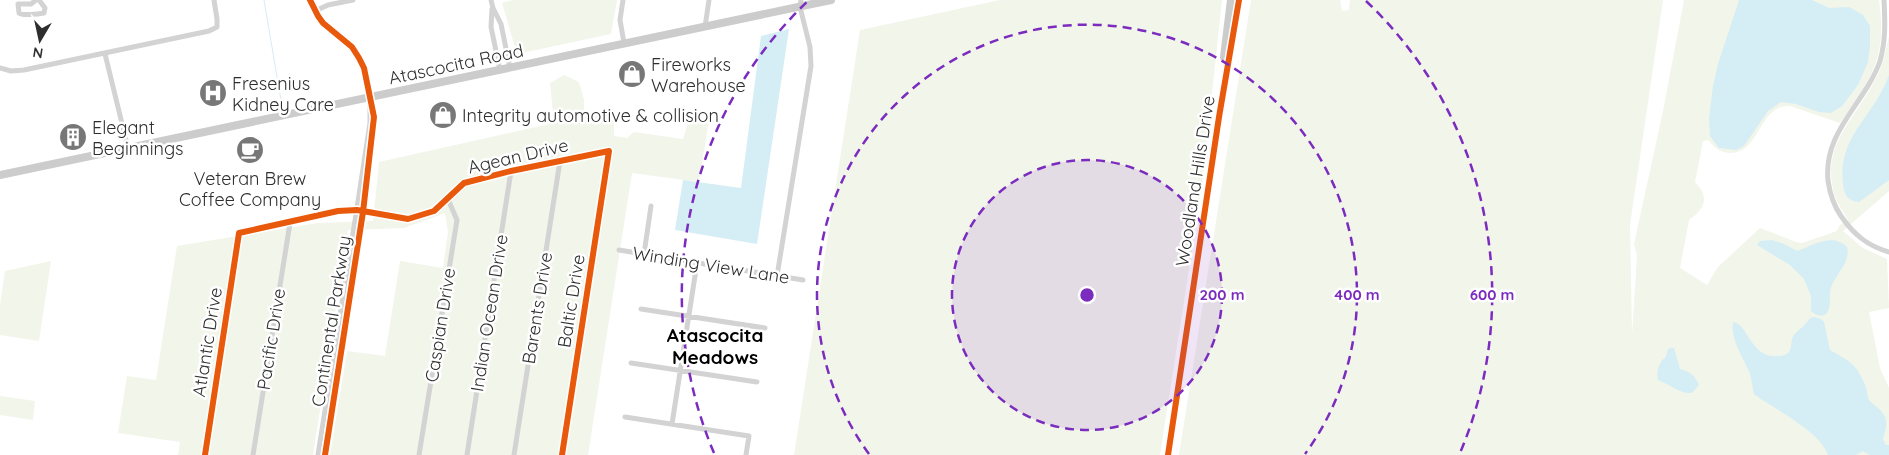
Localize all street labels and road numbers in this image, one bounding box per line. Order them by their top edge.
street label: Atascocita Road [387,39,525,89]
street label: Woodland Hills Drive [1170,94,1220,268]
street label: Agean Drive [466,133,570,179]
street label: Indian Ocean Drive [465,233,513,393]
street label: Continental Parkway [306,234,356,408]
street label: Winding View Lane [631,241,791,289]
street label: Barents Drive [517,250,557,366]
street label: Baltic Drive [552,253,590,349]
street label: Caspian Drive [420,266,460,384]
street label: Atlantic Drive [187,286,227,398]
street label: Pacific Drive [252,287,290,391]

